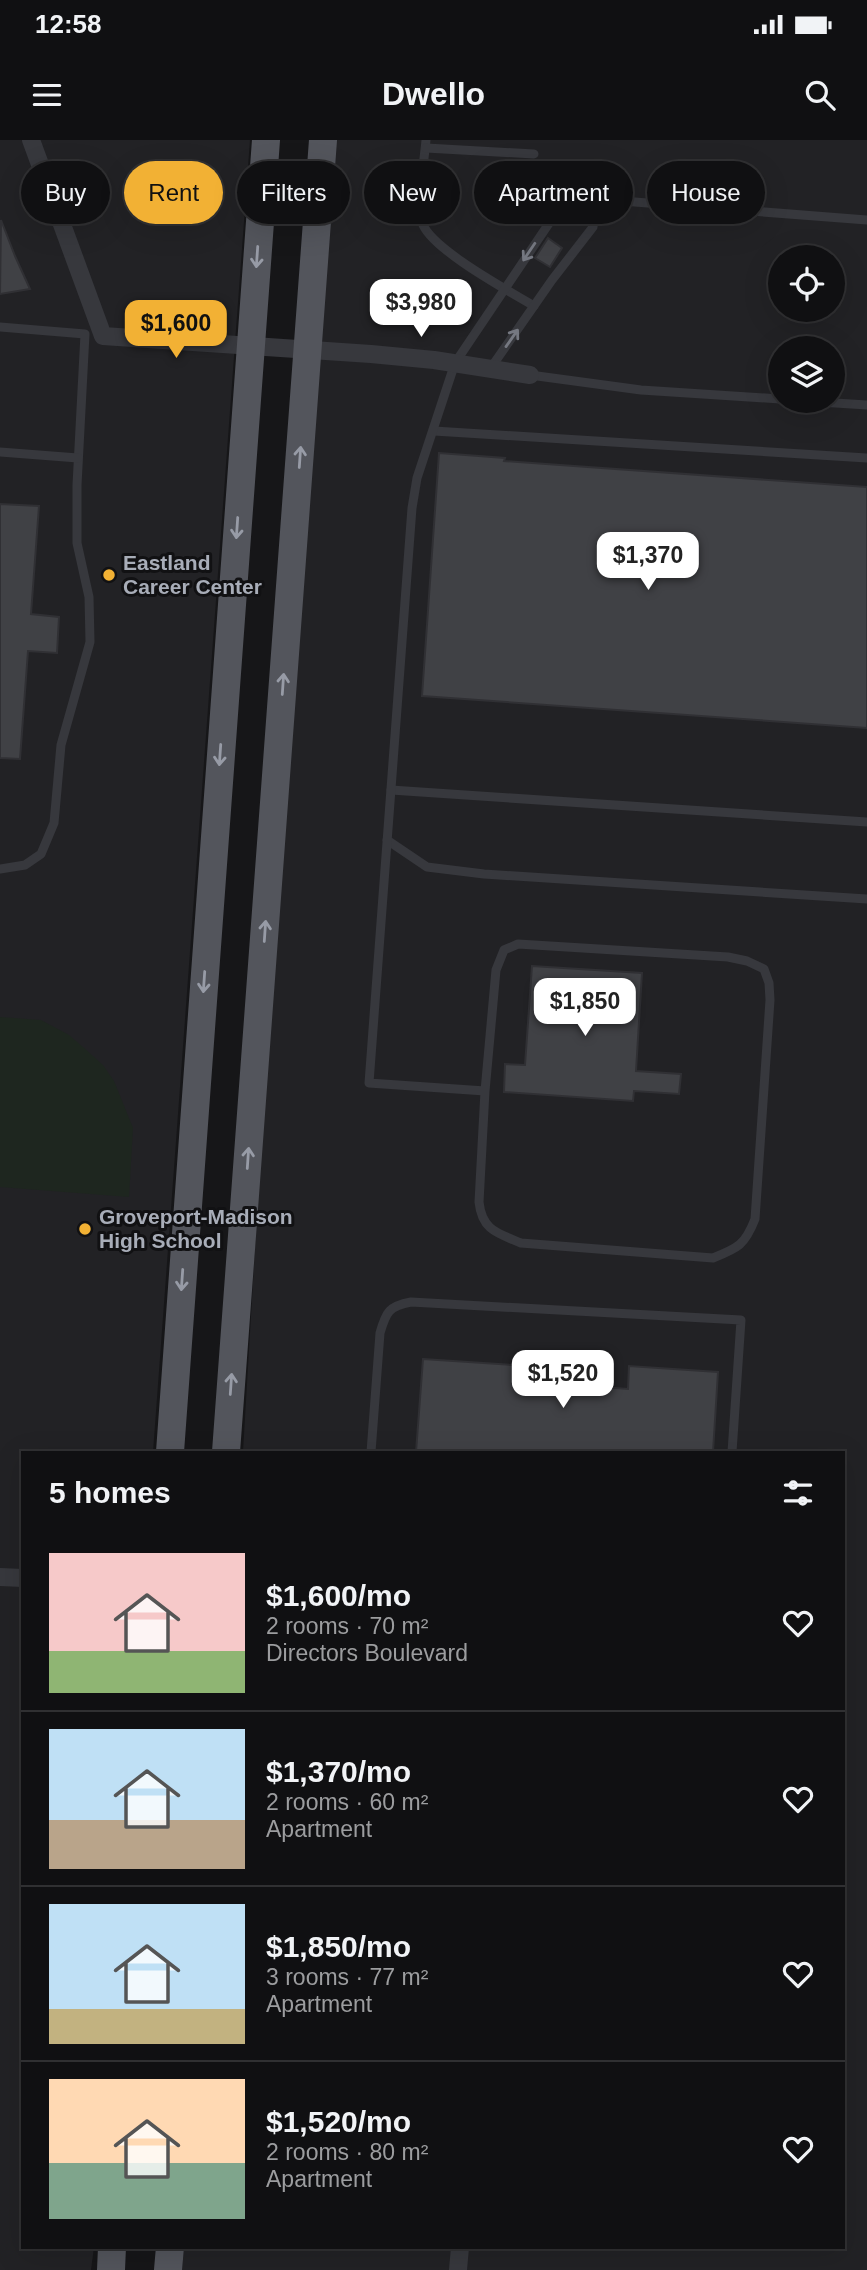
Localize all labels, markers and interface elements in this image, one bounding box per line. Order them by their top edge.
text: 12:58 [35,9,102,39]
icon: menu [28,76,66,114]
text: Dwello [382,76,485,112]
icon: search [801,76,839,114]
chip: Buy [21,161,110,224]
chip: Rent [124,161,223,224]
chip: Filters [237,161,350,224]
chip: New [364,161,460,224]
chip: Apartment [474,161,633,224]
chip: House [647,161,765,224]
one-way arrow [522,242,536,262]
one-way arrow [250,245,263,268]
map controls [768,245,845,413]
button: locate [768,245,845,322]
pin: $3,980 [364,280,478,339]
text: $3,980 [386,289,456,315]
pin: $1,600 [119,300,233,360]
text: $1,600 [141,310,211,336]
one-way arrow [505,329,519,348]
button: layers [768,336,845,413]
one-way arrow [294,446,307,469]
one-way arrow [230,517,243,539]
pin: $1,370 [591,532,705,592]
text: $1,370 [613,542,683,568]
place label: Eastland Career Center [123,551,262,598]
marker: Eastland Career Center [101,567,117,583]
one-way arrow [277,673,290,696]
one-way arrow [213,743,226,766]
one-way arrow [258,919,271,942]
one-way arrow [197,970,210,993]
pin: $1,850 [528,978,642,1038]
text: $1,850 [550,988,620,1014]
one-way arrow [242,1147,255,1169]
place label: Groveport-Madison High School [99,1205,293,1252]
marker: Groveport-Madison High School [77,1221,93,1237]
one-way arrow [175,1268,188,1290]
pin: $1,520 [506,1350,620,1410]
text: $1,520 [528,1360,598,1386]
one-way arrow [225,1374,238,1396]
icon: filters [779,1474,817,1512]
text: 5 homes [49,1476,171,1509]
text: $1,600/mo [266,1579,411,1612]
icon: home [105,1581,189,1665]
icon: heart [779,1604,817,1642]
text: 2 rooms · 70 m² [266,1613,428,1639]
text: Directors Boulevard [266,1640,468,1666]
text: $1,370/mo [266,1755,411,1788]
icon: home [105,1757,189,1841]
icon: heart [779,1780,817,1818]
text: 2 rooms · 60 m² [266,1789,428,1815]
text: Apartment [266,1816,372,1842]
text: $1,850/mo [266,1930,411,1963]
icon: home [105,1932,189,2016]
icon: heart [779,1955,817,1993]
text: 3 rooms · 77 m² [266,1964,428,1990]
text: Apartment [266,1991,372,2017]
text: $1,520/mo [266,2105,411,2138]
icon: home [105,2107,189,2191]
icon: heart [779,2130,817,2168]
text: 2 rooms · 80 m² [266,2139,428,2165]
text: Apartment [266,2166,372,2192]

